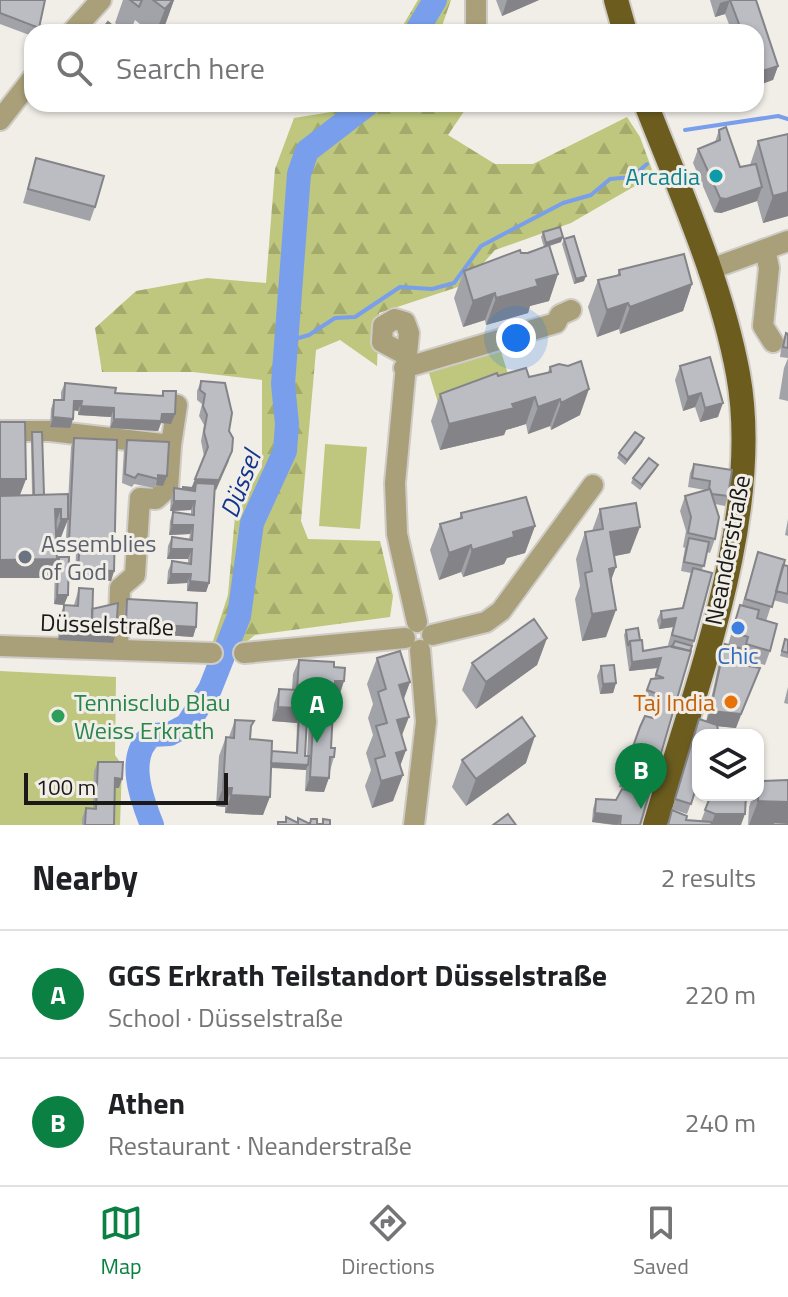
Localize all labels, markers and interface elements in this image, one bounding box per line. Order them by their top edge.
search box [24,24,764,112]
text: Search here [116,45,265,91]
icon: search [52,46,96,90]
place label: Arcadia [625,158,700,194]
marker: Arcadia [707,167,725,185]
your location [496,318,536,358]
water label: Düssel [209,442,272,523]
street label: Neanderstraße [695,472,759,628]
place label: Assemblies of God [41,525,157,589]
marker: Assemblies of God [16,548,34,566]
street label: Düsselstraße [39,604,175,644]
marker: Chic [729,619,747,637]
place label: Chic [717,637,759,673]
pin: A [291,677,343,743]
place label: Tennisclub Blau Weiss Erkrath [74,684,231,748]
place label: Taj India [633,684,715,720]
marker: Taj India [722,693,740,711]
marker: Tennisclub Blau Weiss Erkrath [49,707,67,725]
map controls [692,729,764,801]
button: layers [692,729,764,801]
pin: B [615,743,667,809]
scale bar [24,769,228,805]
text: 100 m [36,770,96,804]
text: Nearby [32,851,138,903]
text: 2 results [661,858,756,897]
text: GGS Erkrath Teilstandort Düsselstraße [108,952,607,998]
text: A [50,975,66,1014]
text: 220 m [685,975,756,1014]
text: School · Düsselstraße [108,998,343,1037]
text: Athen [108,1080,185,1126]
text: B [50,1103,66,1142]
text: 240 m [685,1103,756,1142]
text: Restaurant · Neanderstraße [108,1126,412,1165]
tab: Map [99,1201,143,1283]
tab: Directions [341,1201,435,1283]
tab: Saved [633,1201,689,1283]

